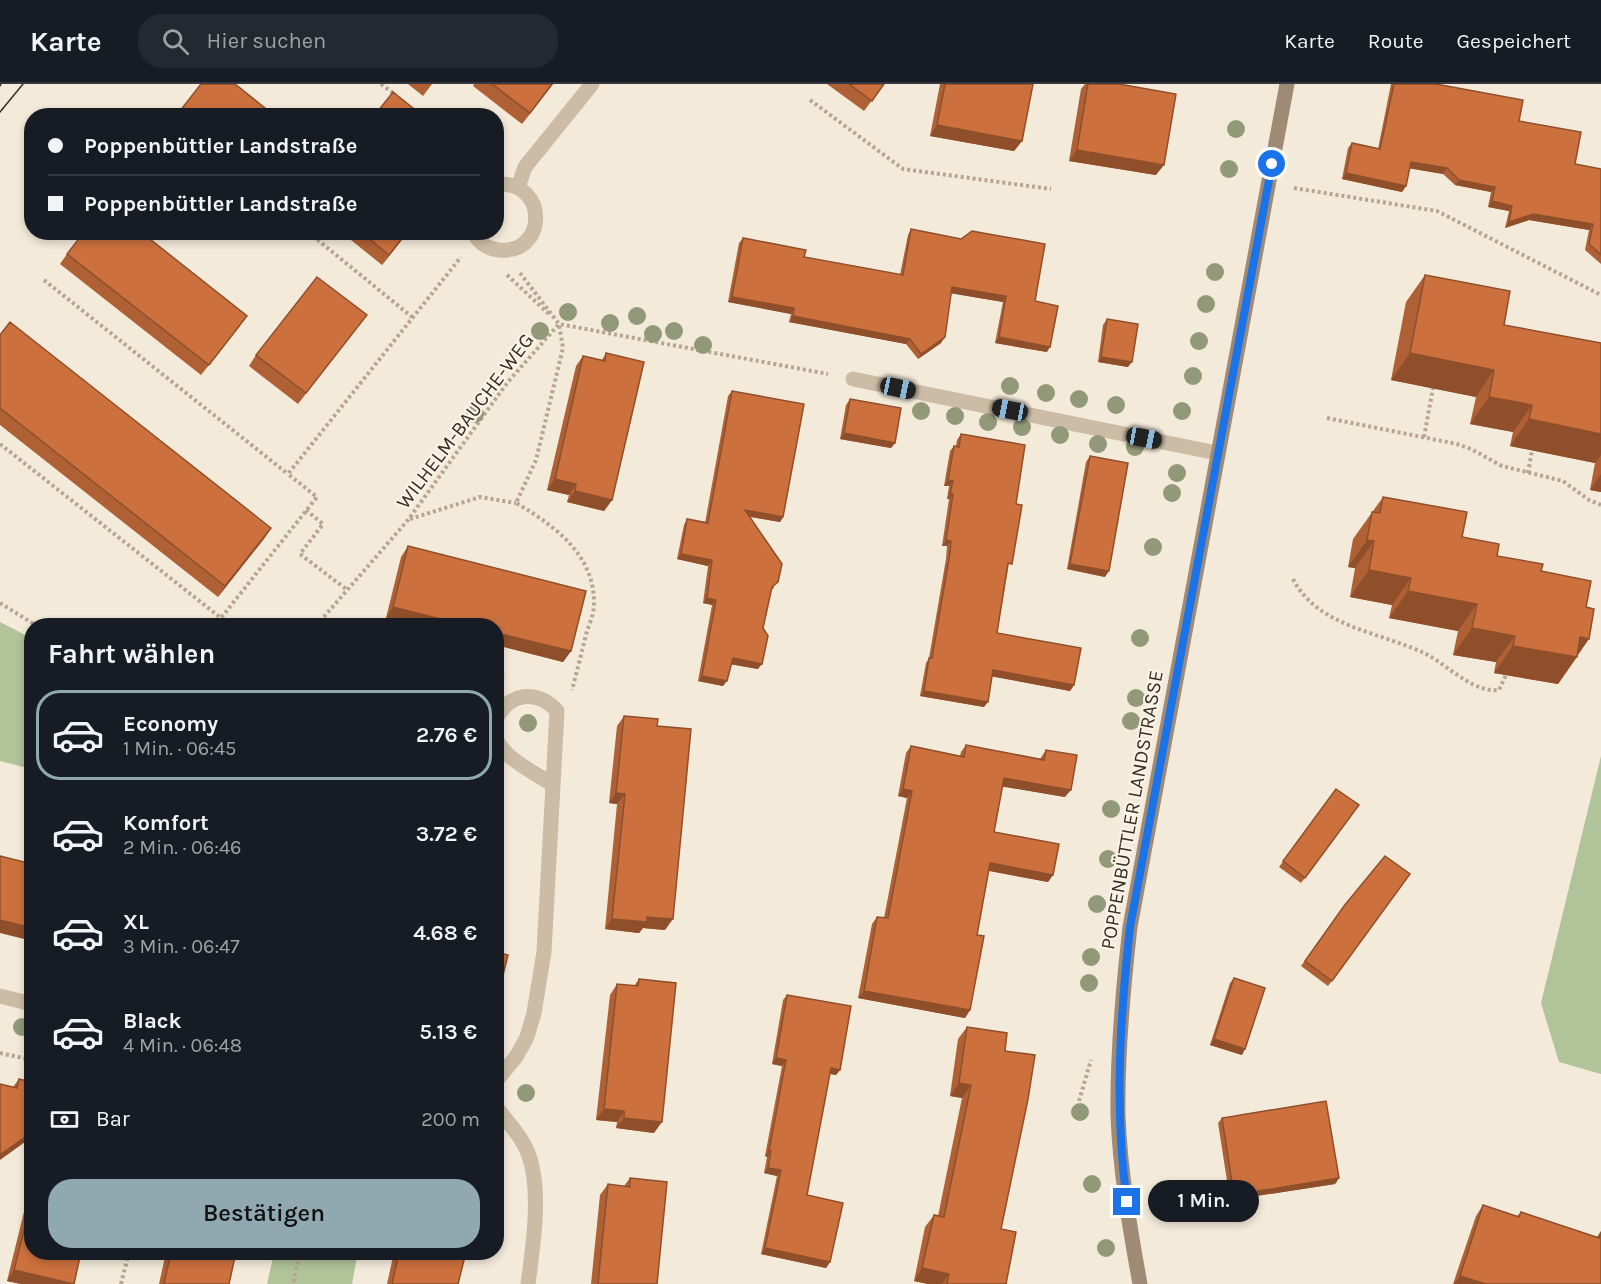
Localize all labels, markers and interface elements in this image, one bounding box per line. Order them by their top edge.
search box [138,14,558,68]
text: Karte [30,25,102,58]
icon: search [159,25,192,58]
text: Hier suchen [207,28,326,54]
text: Karte [1284,29,1335,53]
text: Route [1368,29,1424,53]
text: Gespeichert [1457,29,1571,53]
text: Poppenbüttler Landstraße [84,133,357,159]
route start [1258,150,1285,177]
text: Poppenbüttler Landstraße [84,191,357,217]
street label: WILHELM-BAUCHE-WEG [392,329,538,513]
car [879,375,917,401]
car [991,398,1029,422]
car [1125,426,1163,450]
text: Fahrt wählen [48,638,215,670]
street label: POPPENBÜTTLER LANDSTRASSE [1096,669,1168,951]
icon: car [51,708,105,762]
text: Economy [123,711,218,737]
text: 2.76 € [416,722,477,748]
text: 1 Min. · 06:45 [123,737,236,760]
icon: car [51,807,105,861]
text: Komfort [123,810,209,836]
text: 3.72 € [416,821,477,847]
text: 2 Min. · 06:46 [123,836,242,859]
icon: car [51,906,105,960]
text: XL [123,909,149,935]
text: 4.68 € [413,920,477,946]
text: 3 Min. · 06:47 [123,935,240,958]
icon: car [51,1005,105,1059]
text: Black [123,1008,182,1034]
text: 5.13 € [419,1019,477,1045]
text: 4 Min. · 06:48 [123,1034,242,1057]
icon: cash [48,1103,81,1136]
text: Bar [96,1106,130,1132]
text: 200 m [421,1108,480,1131]
button: Bestätigen [48,1179,480,1248]
callout: 1 Min. [1148,1181,1259,1223]
route end [1113,1188,1140,1215]
text: 1 Min. [1177,1189,1230,1212]

